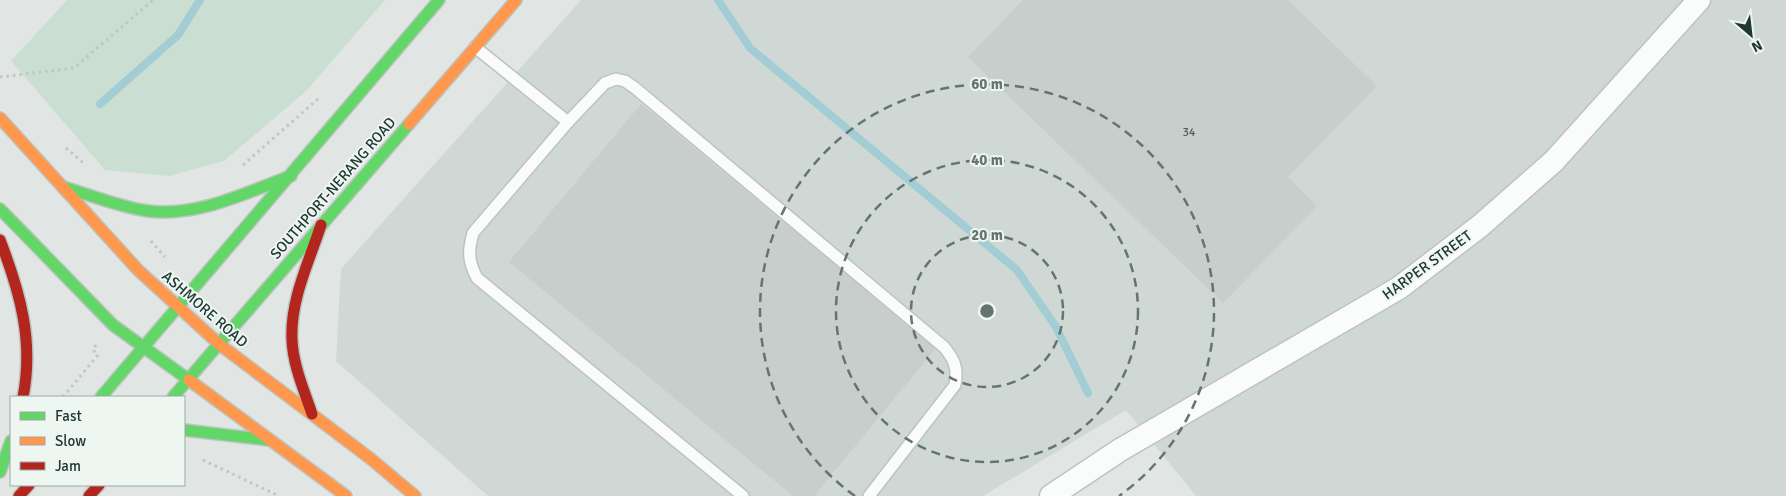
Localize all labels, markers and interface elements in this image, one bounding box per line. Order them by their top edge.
north arrow [1726,10,1776,60]
text: N [1749,36,1765,56]
text: 60 m [971,75,1003,93]
street label: SOUTHPORT-NERANG ROAD [266,113,400,263]
house number: 34 [1183,125,1196,140]
text: 40 m [971,151,1003,169]
text: 20 m [971,226,1003,244]
street label: HARPER STREET [1379,226,1476,304]
street label: ASHMORE ROAD [158,267,252,351]
centre of rings [978,302,996,320]
legend [10,396,185,486]
text: Fast [55,407,82,425]
text: Slow [55,432,86,450]
text: Jam [55,457,81,475]

